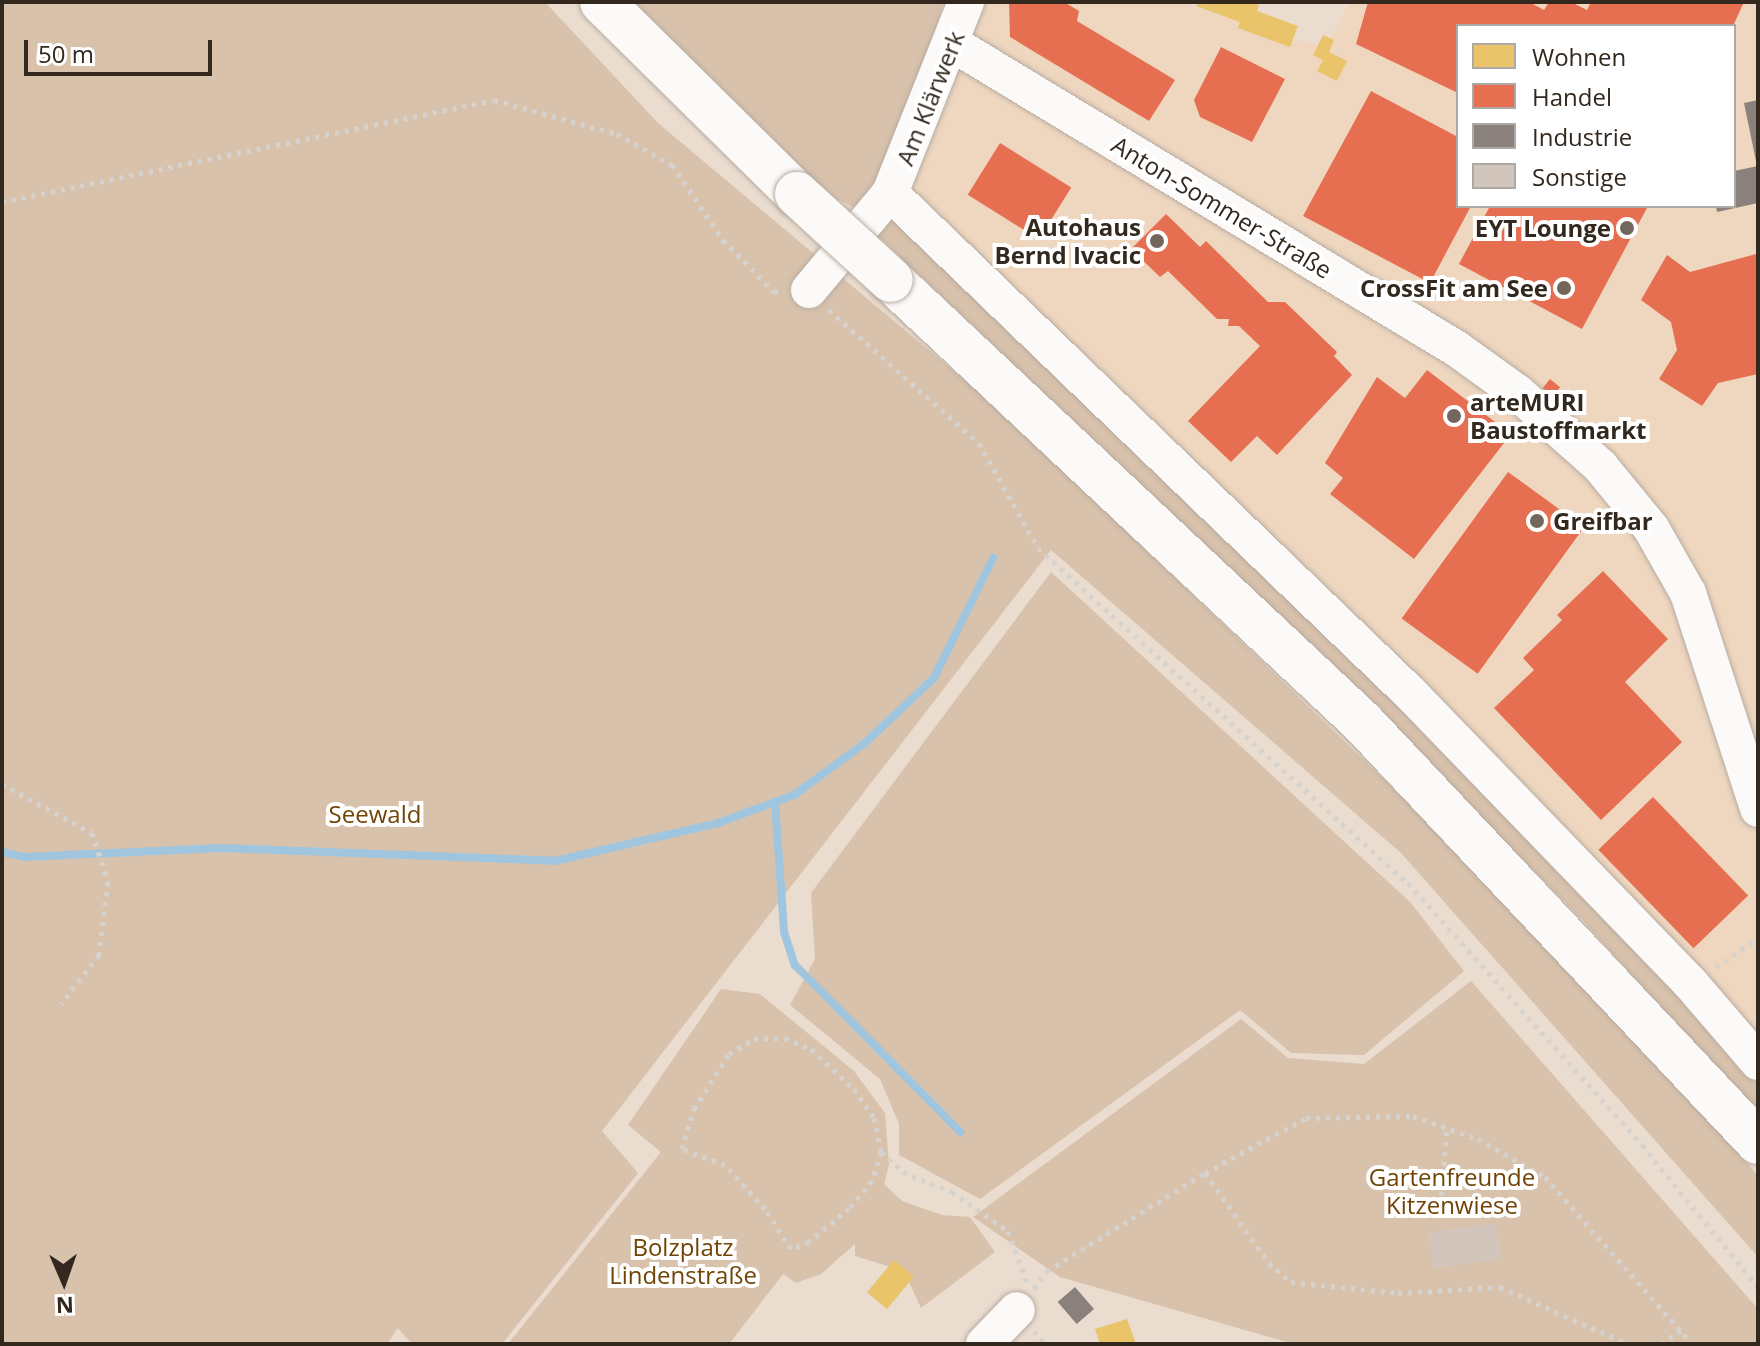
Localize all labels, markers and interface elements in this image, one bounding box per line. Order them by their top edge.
scale bar [28,24,216,74]
legend [1456,24,1736,208]
street label: Am Klärwerk [890,27,970,169]
text: 50 m [38,37,94,70]
text: Wohnen [1532,40,1626,73]
text: Handel [1532,80,1612,113]
text: Industrie [1532,120,1632,153]
street label: Anton-Sommer-Straße [1107,130,1337,284]
text: Sonstige [1532,160,1627,193]
place label: Autohaus Bernd Ivacic [995,213,1141,269]
place label: EYT Lounge [1475,214,1611,242]
marker: EYT Lounge [1618,219,1636,237]
marker: Autohaus Bernd Ivacic [1148,232,1166,250]
place label: CrossFit am See [1360,274,1548,302]
marker: CrossFit am See [1555,279,1573,297]
place label: arteMURI Baustoffmarkt [1470,388,1646,444]
marker: arteMURI Baustoffmarkt [1445,407,1463,425]
place label: Greifbar [1553,507,1653,535]
marker: Greifbar [1528,512,1546,530]
park label: Seewald [329,800,421,828]
park label: Gartenfreunde Kitzenwiese [1369,1163,1535,1219]
park label: Bolzplatz Lindenstraße [609,1233,757,1289]
north arrow [24,1242,104,1322]
text: N [55,1291,74,1321]

